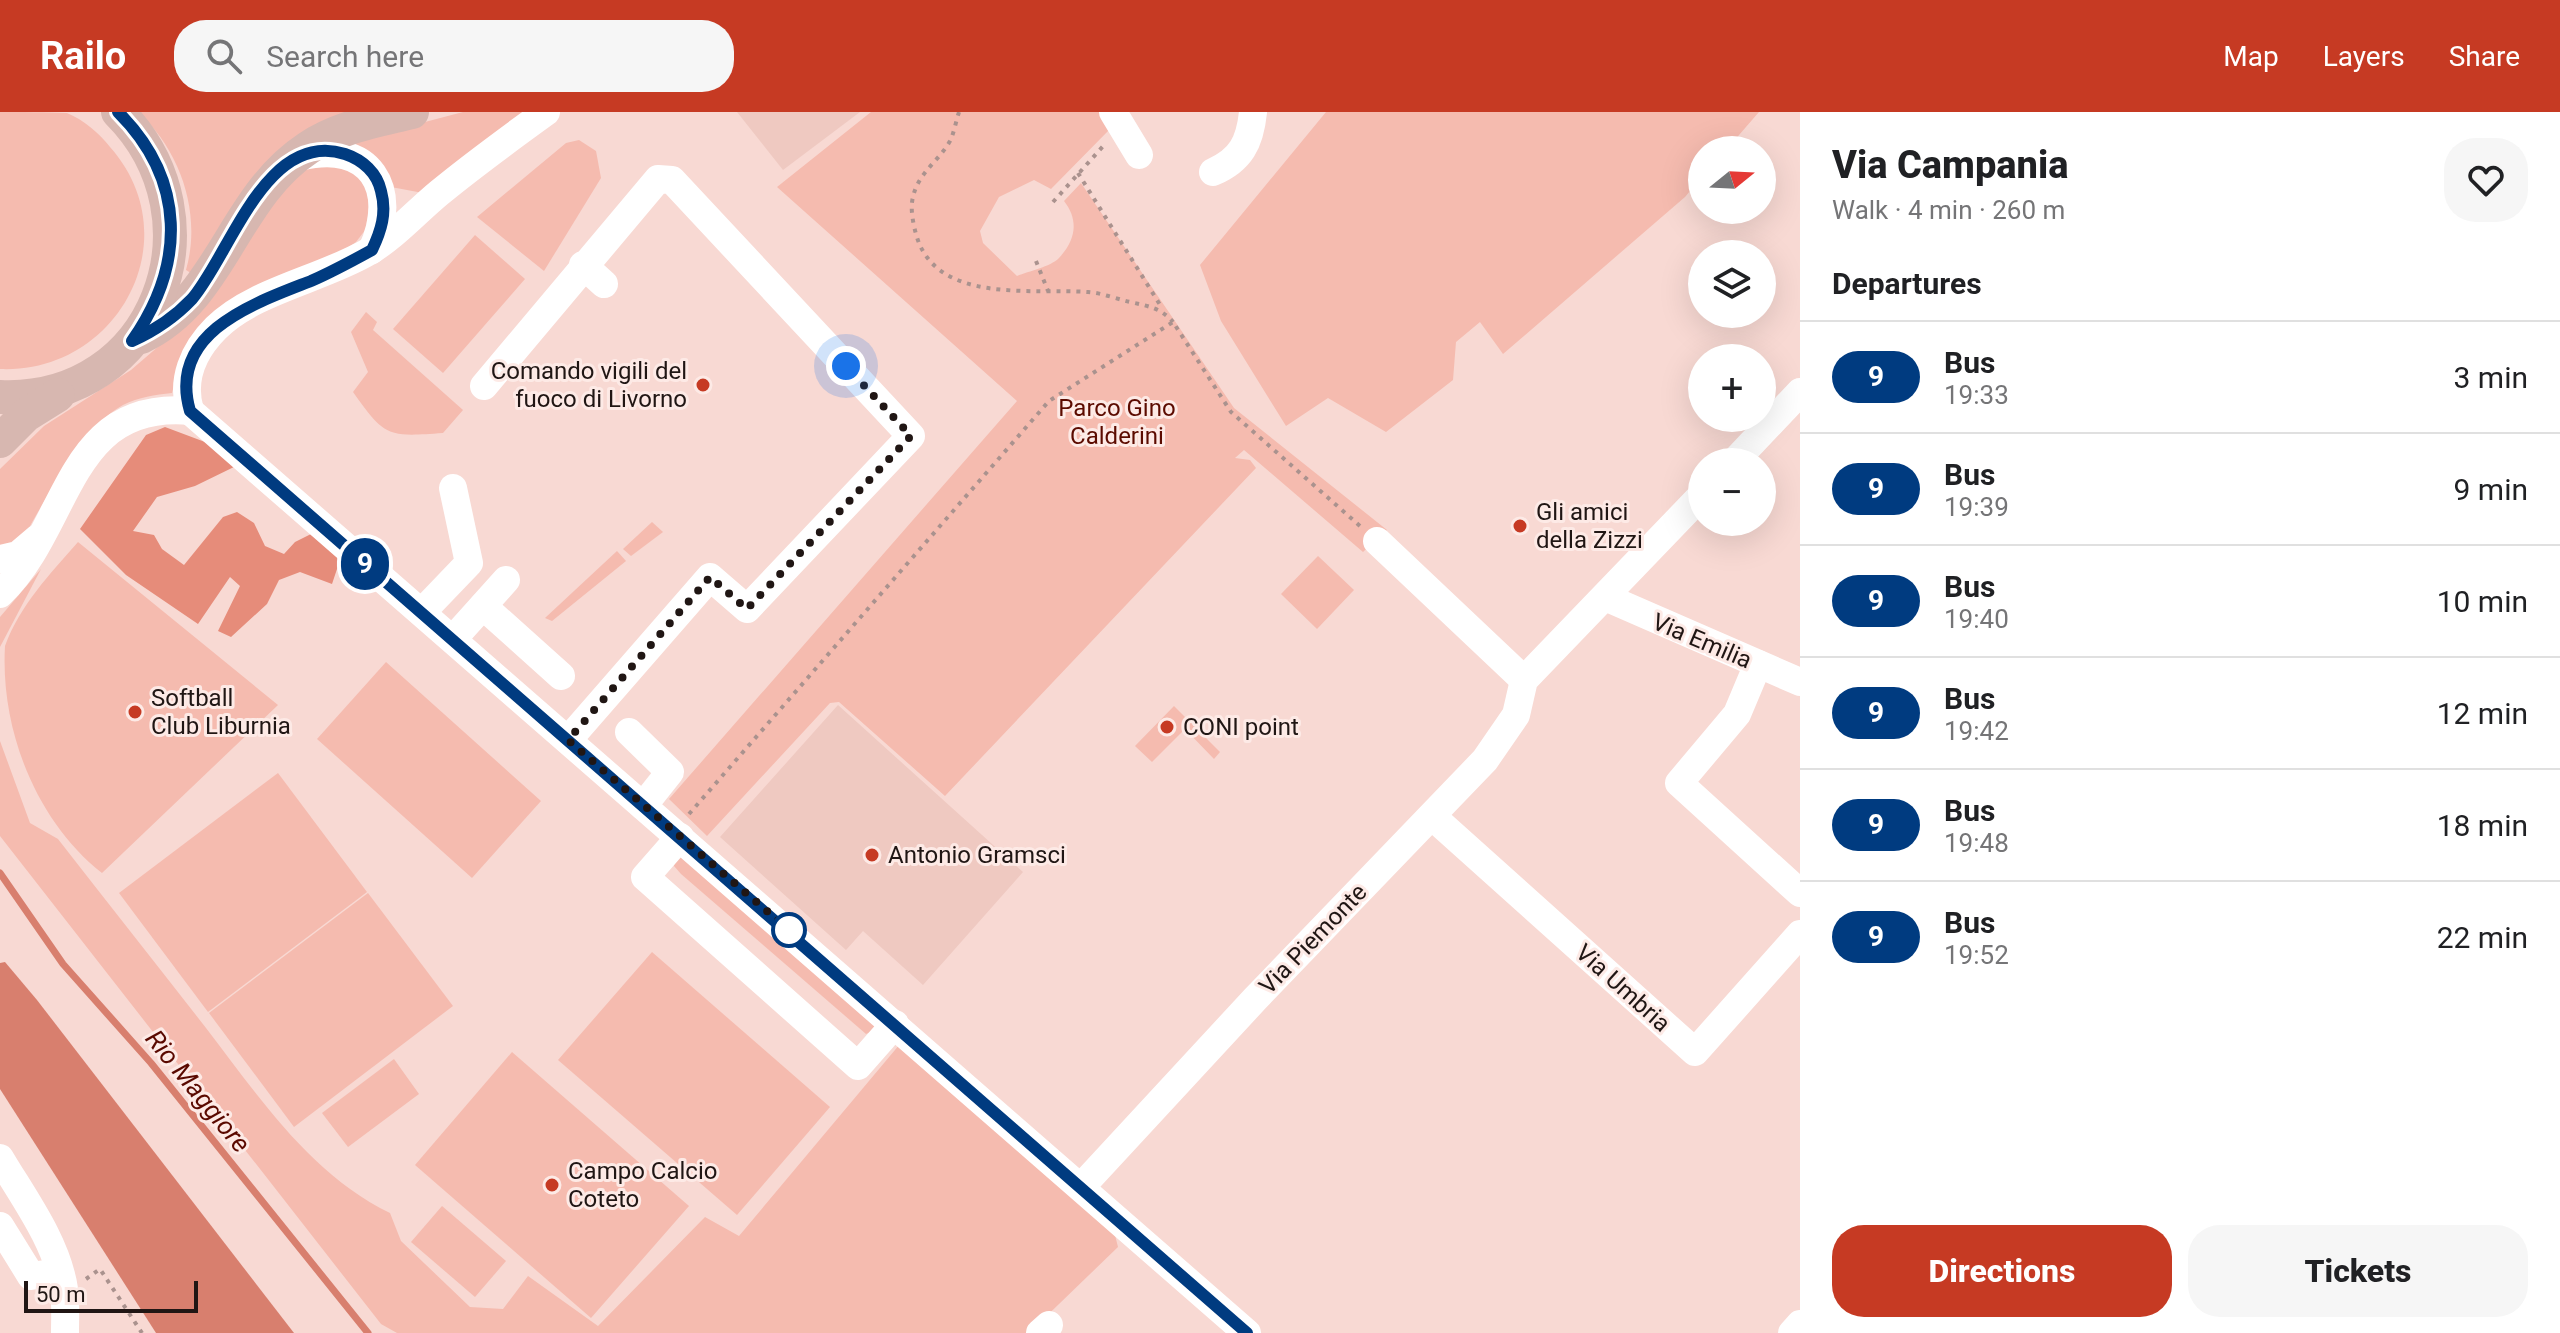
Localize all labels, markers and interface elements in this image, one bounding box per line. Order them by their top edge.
search box [174,20,734,92]
text: Railo [40,34,126,78]
icon: search [202,34,246,78]
text: Search here [266,39,424,74]
text: Map [2223,40,2279,73]
text: Layers [2323,40,2405,73]
text: Share [2449,40,2520,73]
north arrow [1688,136,1776,224]
map controls [1688,136,1776,536]
button: heart [2444,138,2528,222]
text: Via Campania [1832,143,2069,187]
text: Walk · 4 min · 260 m [1832,195,2065,225]
button: layers [1688,240,1776,328]
text: Departures [1832,266,1982,301]
button: + [1688,344,1776,432]
text: Bus [1944,345,1995,380]
your location [826,346,866,386]
place label: Comando vigili del fuoco di Livorno [491,357,687,413]
text: 9 [1868,360,1884,393]
text: 3 min [2454,360,2528,395]
marker: Comando vigili del fuoco di Livorno [694,376,712,394]
text: 19:33 [1944,380,2009,410]
park label: Parco Gino Calderini [1058,394,1176,450]
button: − [1688,448,1776,536]
text: Bus [1944,457,1995,492]
text: 9 [1868,472,1884,505]
text: 9 min [2454,472,2528,507]
text: 19:39 [1944,492,2009,522]
place label: Gli amici della Zizzi [1536,498,1643,554]
marker: Gli amici della Zizzi [1511,517,1529,535]
line badge: 9 [339,538,391,590]
text: 9 [357,547,373,580]
text: Bus [1944,569,1995,604]
text: 9 [1868,584,1884,617]
text: 10 min [2437,584,2528,619]
text: 19:40 [1944,604,2009,634]
street label: Via Emilia [1648,608,1756,674]
text: Bus [1944,681,1995,716]
place label: Softball Club Liburnia [151,684,291,740]
text: 9 [1868,696,1884,729]
text: 12 min [2437,696,2528,731]
marker: Softball Club Liburnia [126,703,144,721]
place label: CONI point [1183,713,1299,741]
text: 19:42 [1944,716,2009,746]
marker: CONI point [1158,718,1176,736]
text: Bus [1944,793,1995,828]
text: 9 [1868,808,1884,841]
text: 18 min [2437,808,2528,843]
text: 19:48 [1944,828,2009,858]
place label: Antonio Gramsci [888,841,1066,869]
marker: Antonio Gramsci [863,846,881,864]
street label: Via Piemonte [1253,878,1373,1000]
text: Bus [1944,905,1995,940]
unlabelled marker [772,913,806,947]
text: 9 [1868,920,1884,953]
text: 22 min [2437,920,2528,955]
street label: Via Umbria [1570,938,1676,1038]
text: 19:52 [1944,940,2009,970]
water label: Rio Maggiore [140,1024,256,1158]
place label: Campo Calcio Coteto [568,1157,717,1213]
marker: Campo Calcio Coteto [543,1176,561,1194]
button: Directions [1832,1225,2172,1317]
button: Tickets [2188,1225,2528,1317]
scale bar [24,1277,198,1313]
text: 50 m [36,1282,85,1307]

